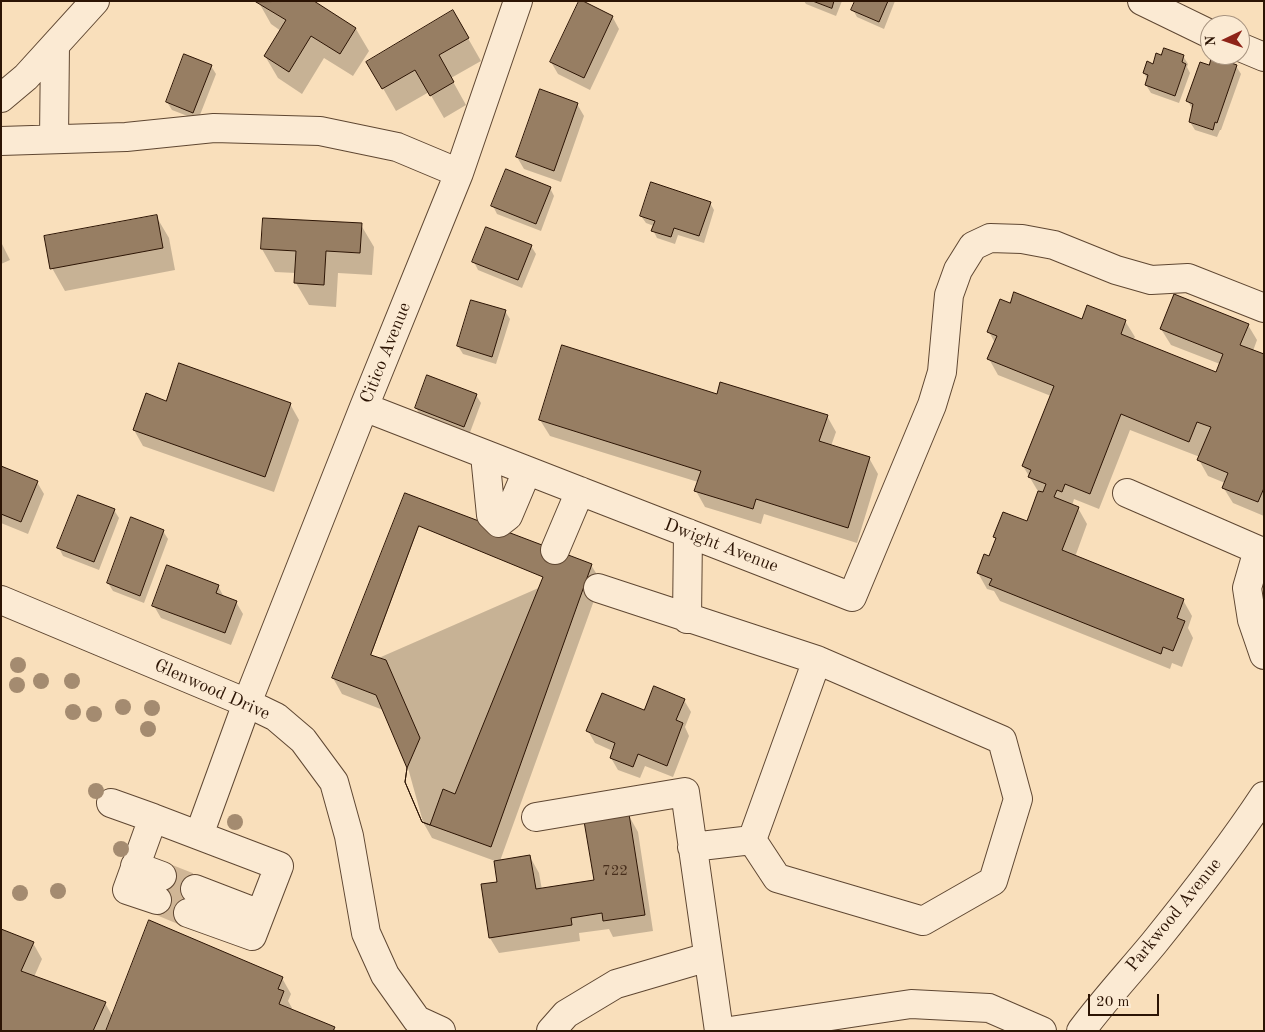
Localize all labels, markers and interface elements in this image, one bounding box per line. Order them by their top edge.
north arrow [1200,15,1250,65]
text: N [1204,35,1218,46]
street label: Citico Avenue [356,299,416,407]
street label: Dwight Avenue [661,514,781,578]
street label: Glenwood Drive [151,655,273,725]
street label: Parkwood Avenue [1122,854,1226,976]
house number: 722 [602,862,628,880]
scale bar [1090,984,1161,1016]
text: 20 m [1096,995,1130,1010]

